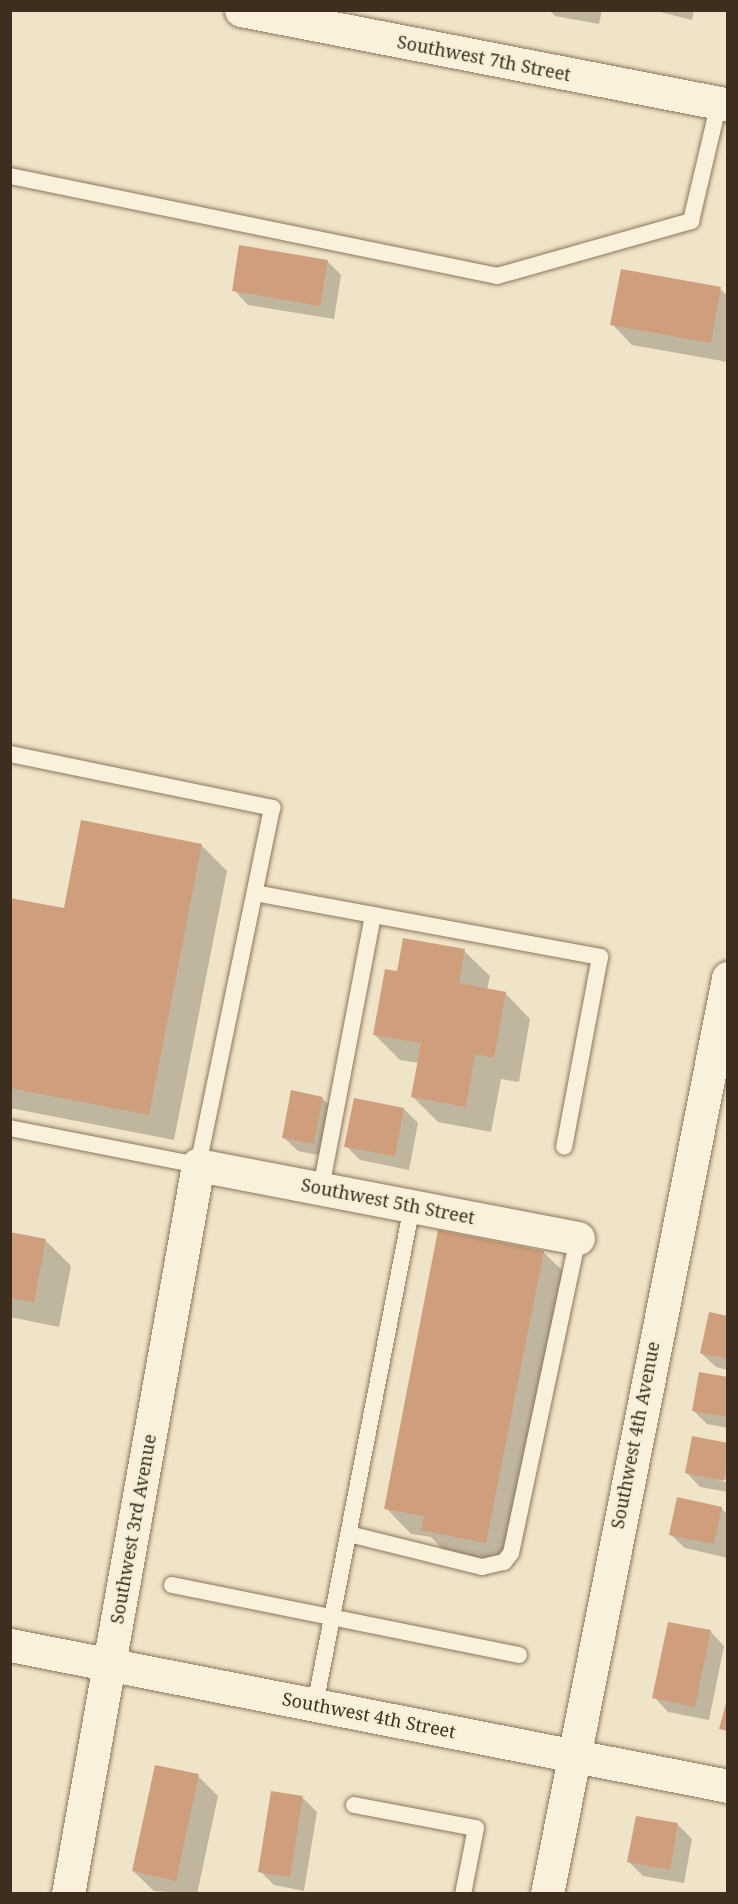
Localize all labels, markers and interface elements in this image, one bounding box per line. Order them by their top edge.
street label: Southwest 7th Street [395,31,573,85]
street label: Southwest 5th Street [299,1174,477,1228]
street label: Southwest 4th Avenue [606,1339,664,1531]
street label: Southwest 3rd Avenue [106,1432,160,1626]
street label: Southwest 4th Street [280,1688,458,1742]

